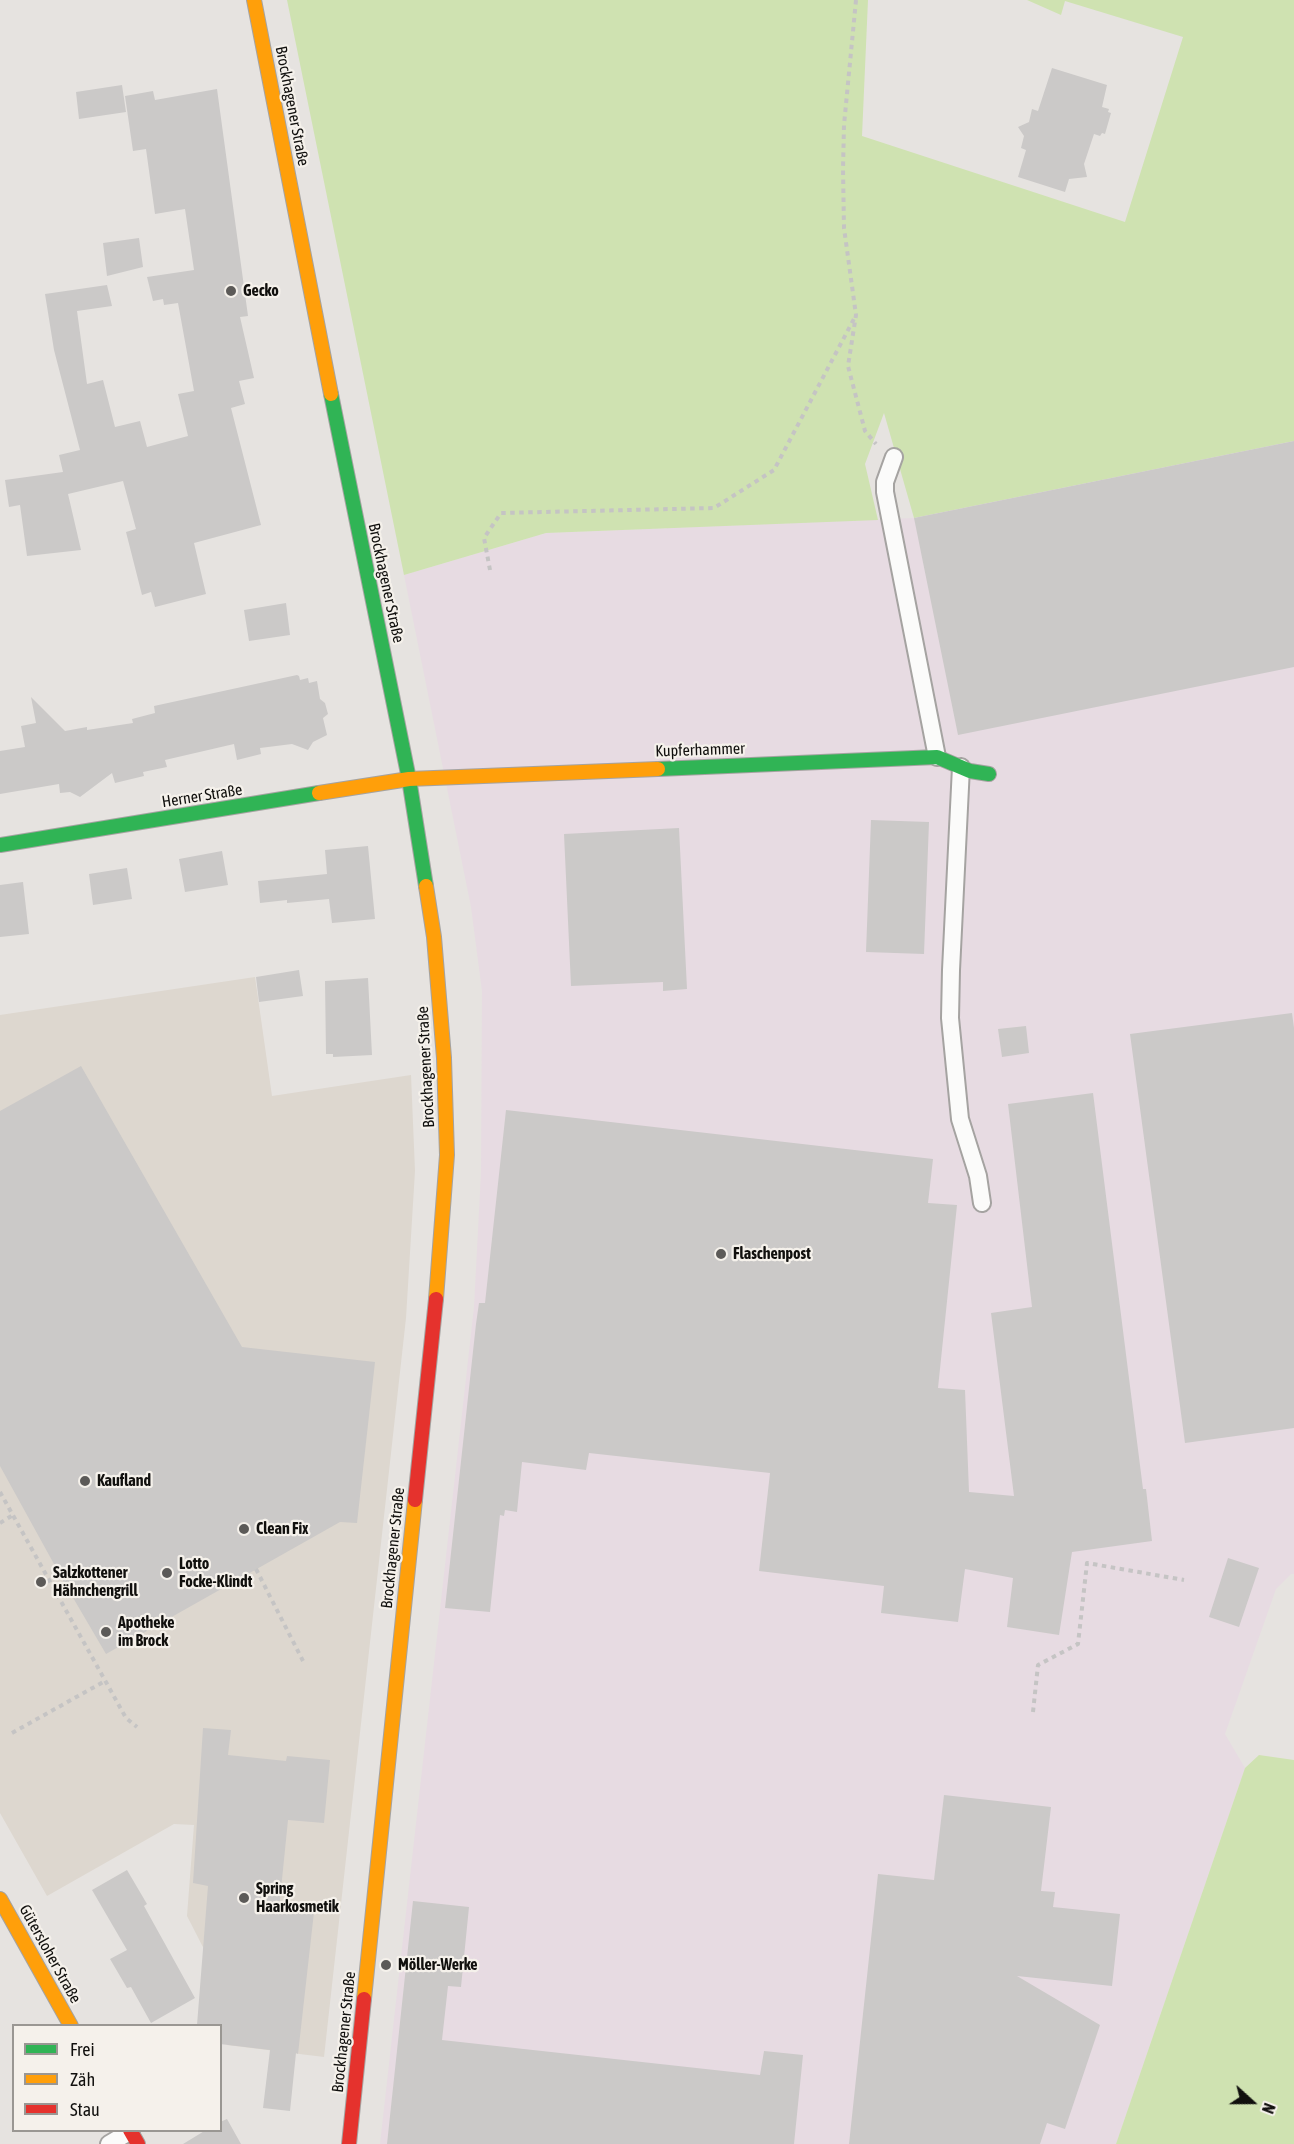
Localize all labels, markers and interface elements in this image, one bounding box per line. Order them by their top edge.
street label: Brockhagener Straße [271,44,313,168]
place label: Gecko [243,281,279,301]
marker: Gecko [224,284,238,298]
street label: Brockhagener Straße [364,521,408,645]
street label: Kupferhammer [655,739,745,761]
street label: Herner Straße [160,780,244,812]
street label: Brockhagener Straße [413,1006,439,1128]
place label: Flaschenpost [733,1244,811,1264]
marker: Flaschenpost [714,1247,728,1261]
place label: Kaufland [97,1471,151,1491]
marker: Kaufland [78,1474,92,1488]
street label: Brockhagener Straße [377,1486,409,1610]
place label: Clean Fix [256,1519,309,1539]
marker: Clean Fix [237,1522,251,1536]
place label: Lotto Focke-Klindt [179,1554,252,1592]
place label: Salzkottener Hähnchengrill [53,1563,138,1601]
marker: Lotto Focke-Klindt [160,1566,174,1580]
marker: Salzkottener Hähnchengrill [34,1575,48,1589]
place label: Apotheke im Brock [118,1613,175,1651]
marker: Apotheke im Brock [99,1625,113,1639]
place label: Spring Haarkosmetik [256,1879,339,1917]
marker: Spring Haarkosmetik [237,1891,251,1905]
street label: Gütersloher Straße [15,1901,85,2007]
place label: Möller-Werke [398,1955,478,1975]
marker: Möller-Werke [379,1958,393,1972]
street label: Brockhagener Straße [328,1970,360,2094]
legend [12,2024,222,2132]
text: Frei [70,2039,95,2060]
text: Zäh [70,2069,95,2090]
north arrow [1222,2072,1282,2132]
text: Stau [70,2099,100,2120]
text: N [1259,2101,1279,2116]

